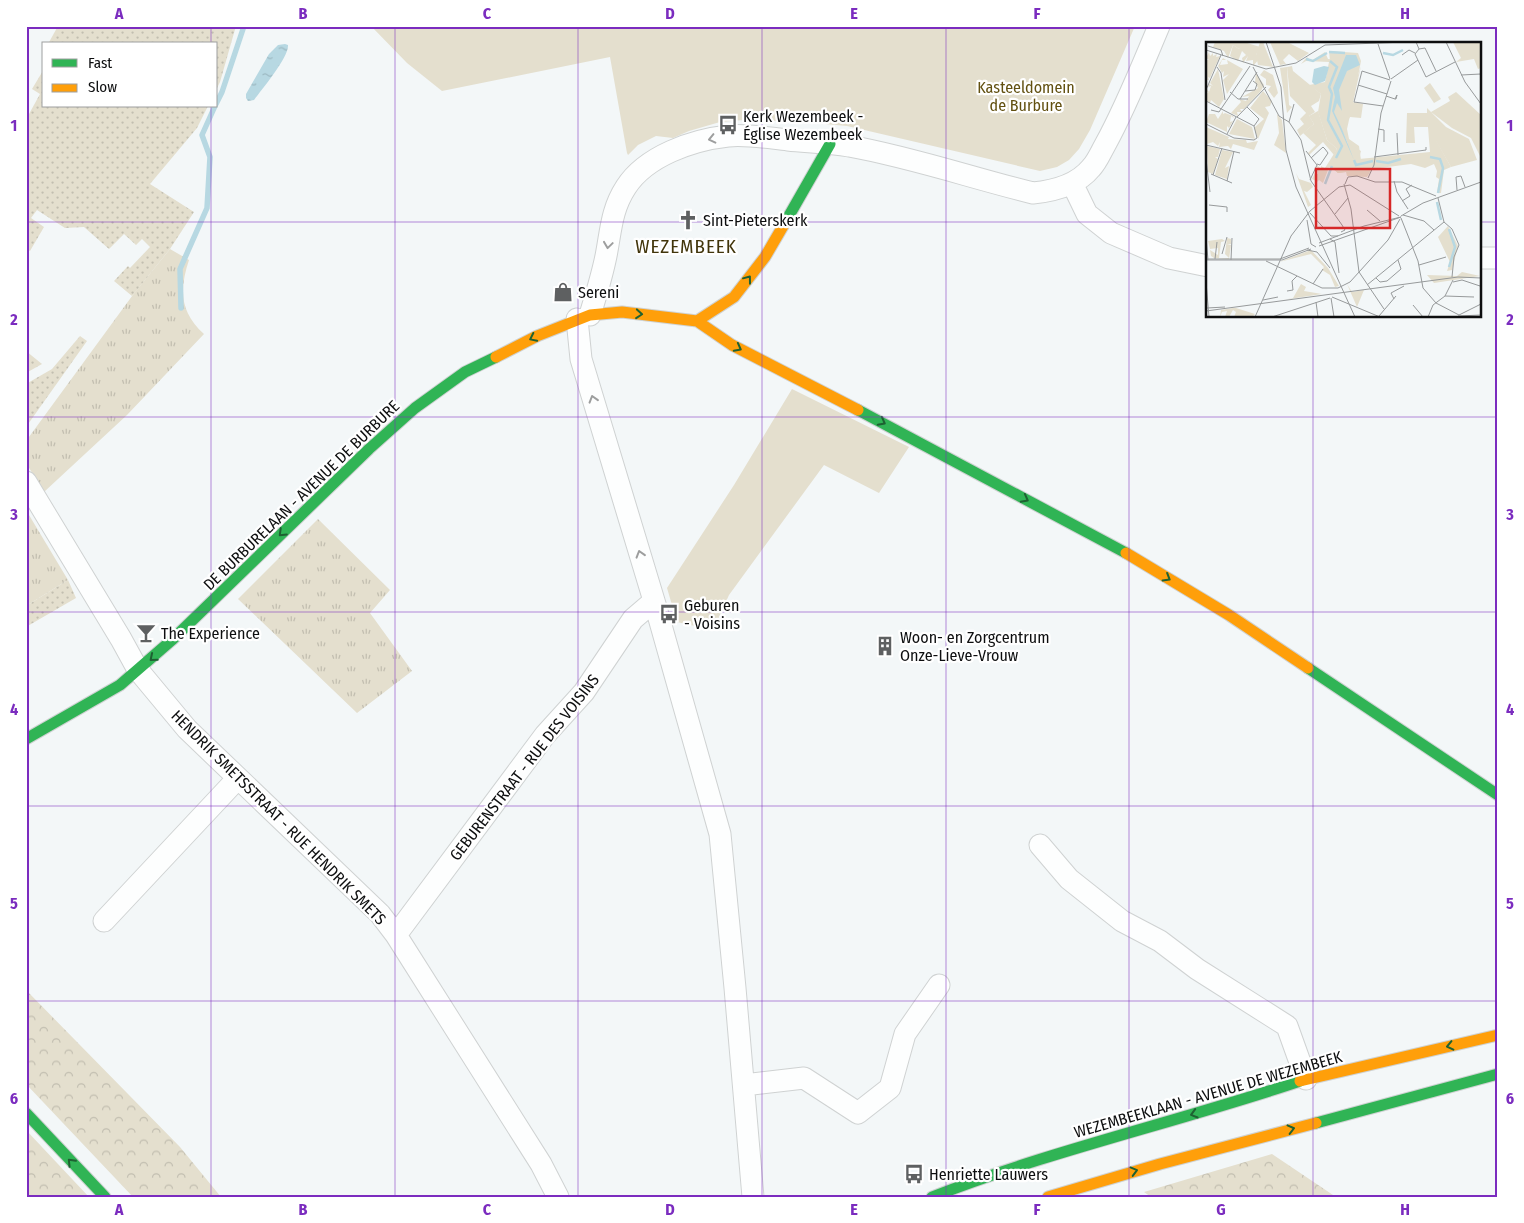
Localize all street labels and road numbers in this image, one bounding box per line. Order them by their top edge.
street label: DE BURBURELAAN - AVENUE DE BURBURE [199,397,403,594]
street label: GEBURENSTRAAT - RUE DES VOISINS [446,670,603,864]
street label: HENDRIK SMETSSTRAAT - RUE HENDRIK SMETS [167,706,390,929]
street label: WEZEMBEEKLAAN - AVENUE DE WEZEMBEEK [1072,1047,1345,1142]

